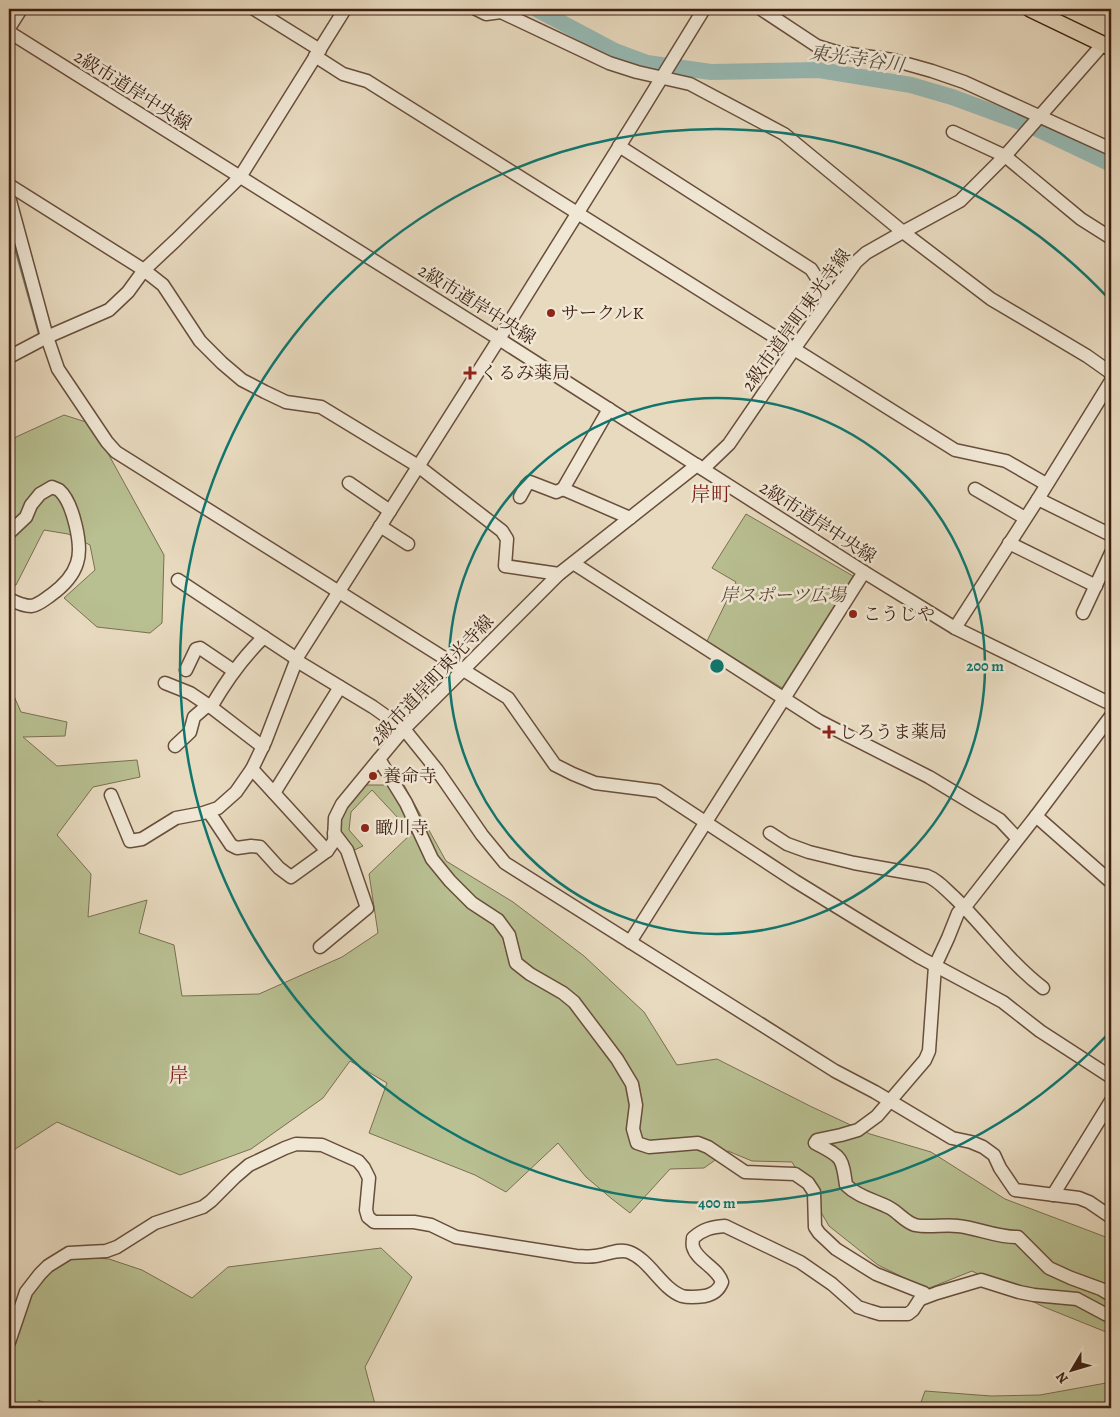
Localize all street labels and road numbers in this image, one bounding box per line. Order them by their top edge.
street label: 2級市道岸中央線 [70,44,196,136]
street label: 2級市道岸町東光寺線 [736,244,856,396]
street label: 2級市道岸中央線 [414,258,540,350]
street label: 2級市道岸中央線 [755,475,881,569]
street label: 2級市道岸町東光寺線 [365,609,499,751]

